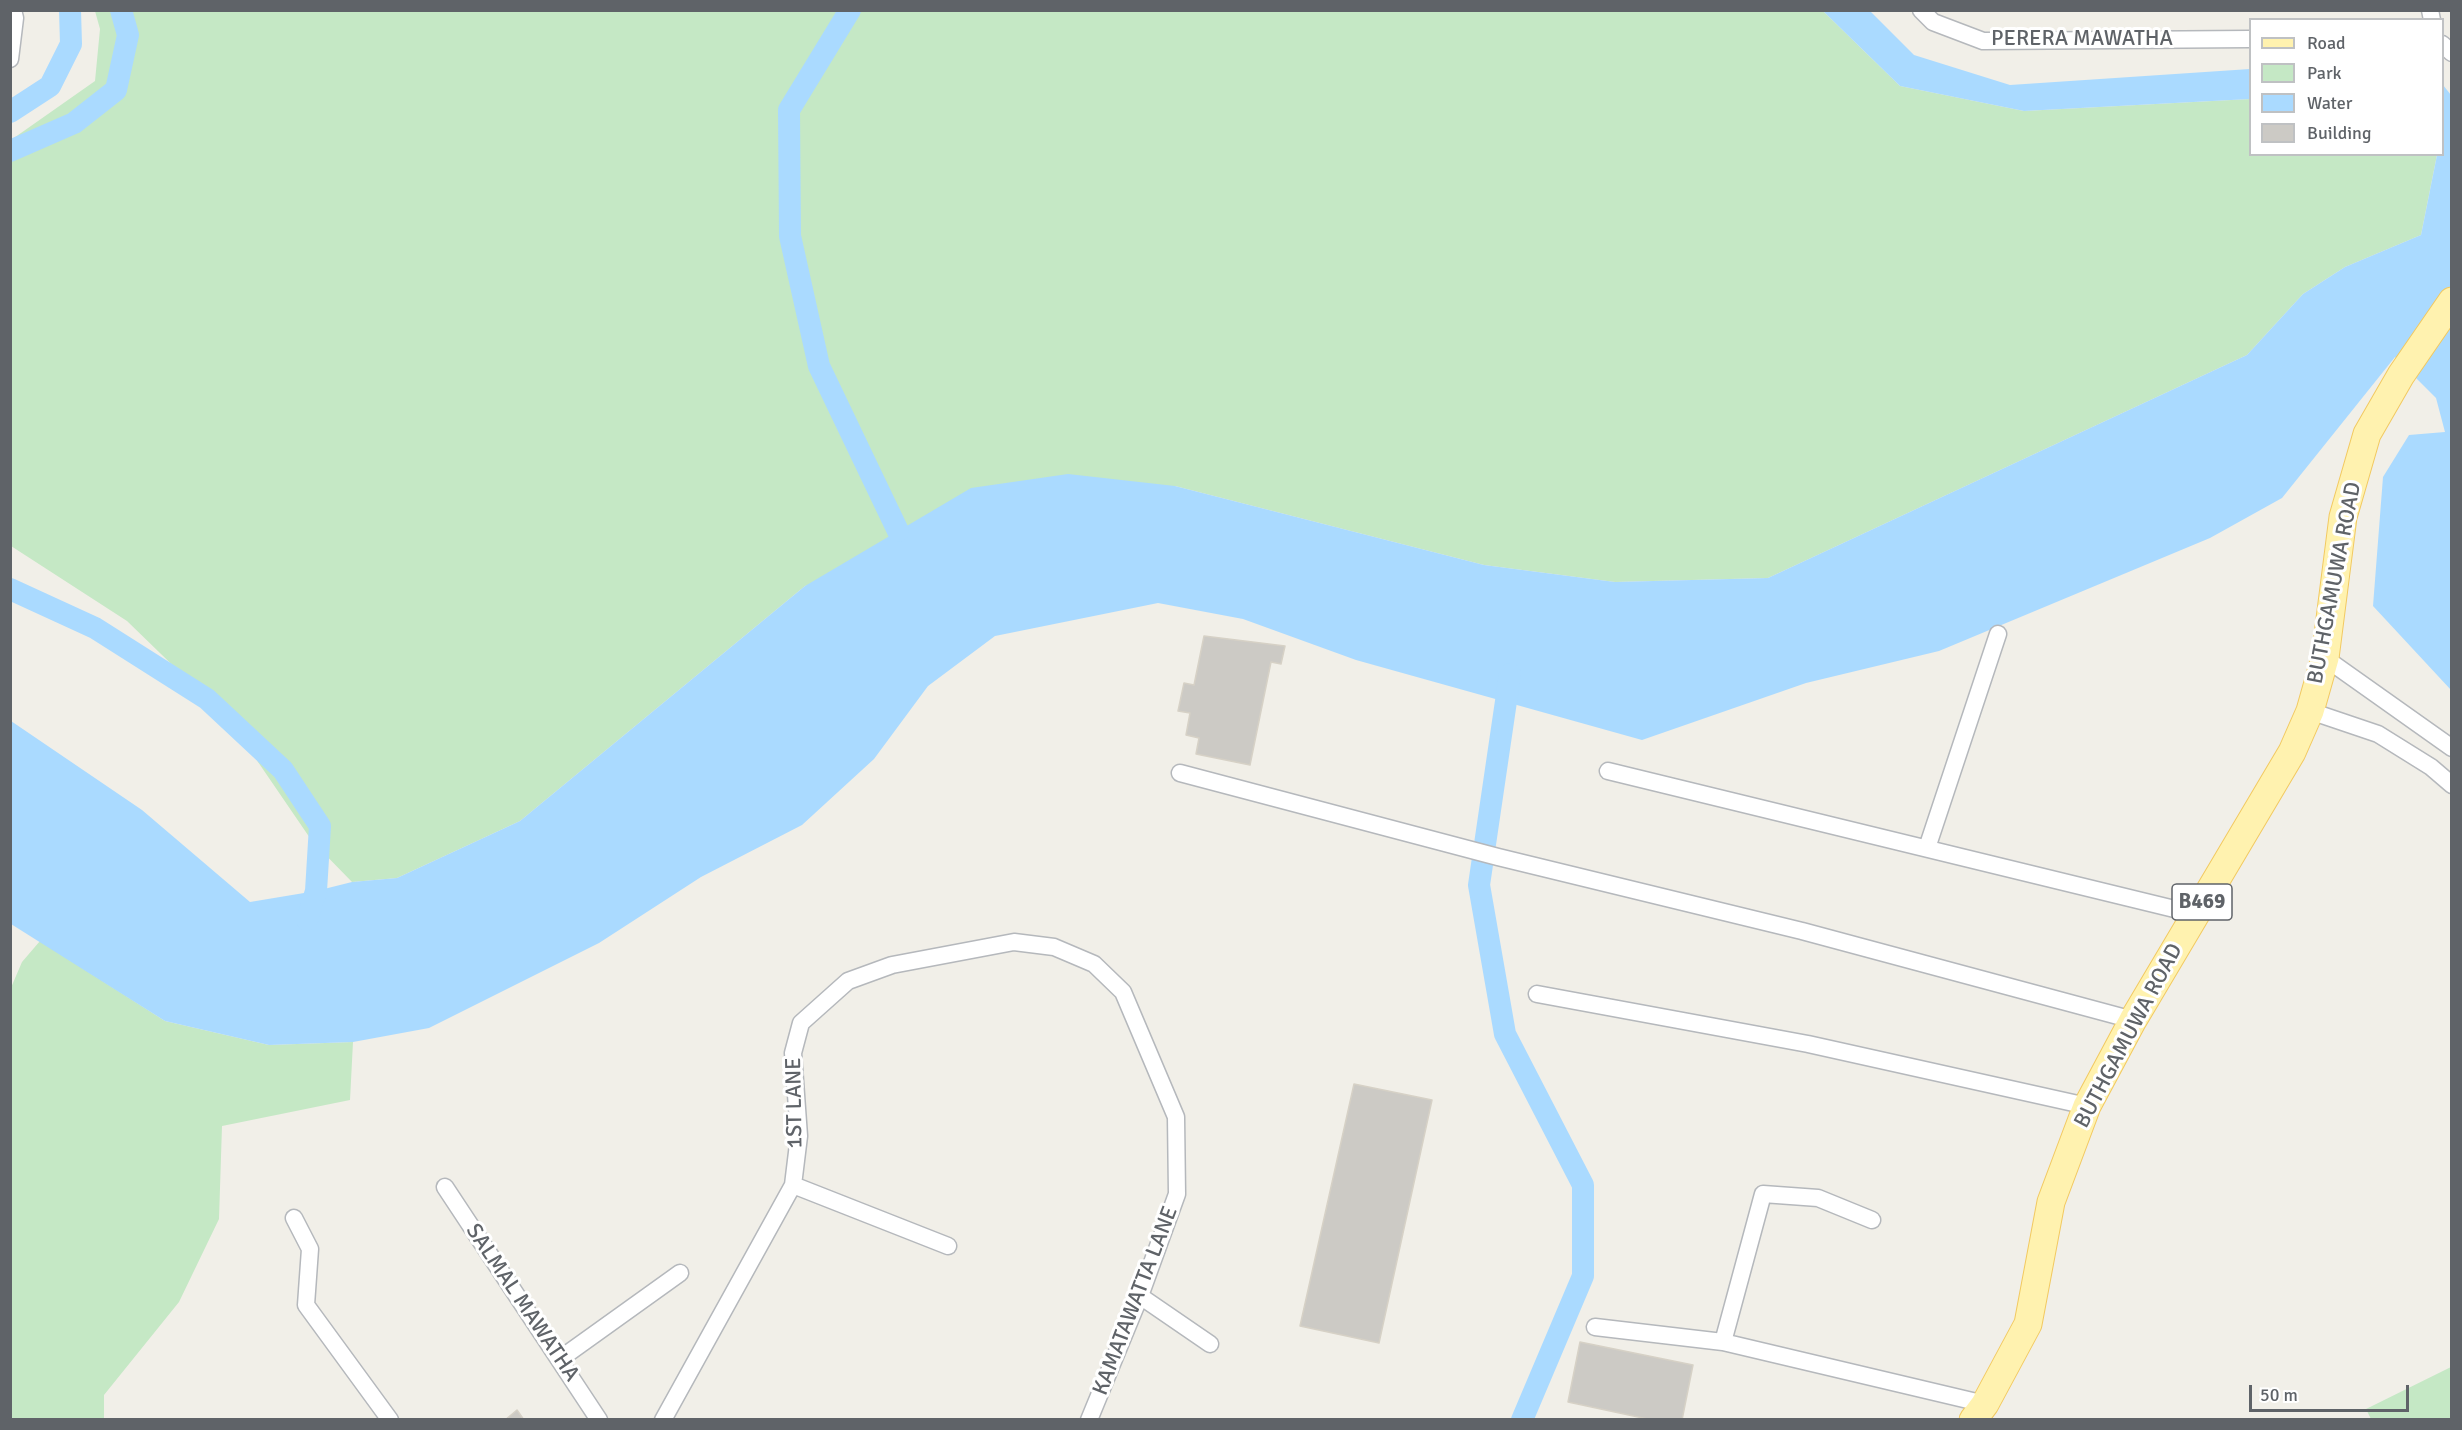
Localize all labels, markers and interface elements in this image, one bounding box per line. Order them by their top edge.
legend [2249,18,2444,156]
street label: PERERA MAWATHA [1991,26,2173,52]
text: Road [2307,32,2346,54]
text: Park [2307,62,2342,84]
text: Water [2307,92,2352,114]
text: Building [2307,122,2371,144]
street label: BUTHGAMUWA ROAD [2302,480,2368,686]
road number: B469 [2172,884,2232,920]
street label: BUTHGAMUWA ROAD [2069,939,2189,1133]
street label: 1ST LANE [781,1057,809,1149]
street label: KAMATAWATTA LANE [1088,1203,1184,1399]
street label: SALMAL MAWATHA [460,1219,584,1387]
scale bar [2252,1373,2412,1411]
text: 50 m [2260,1384,2298,1406]

